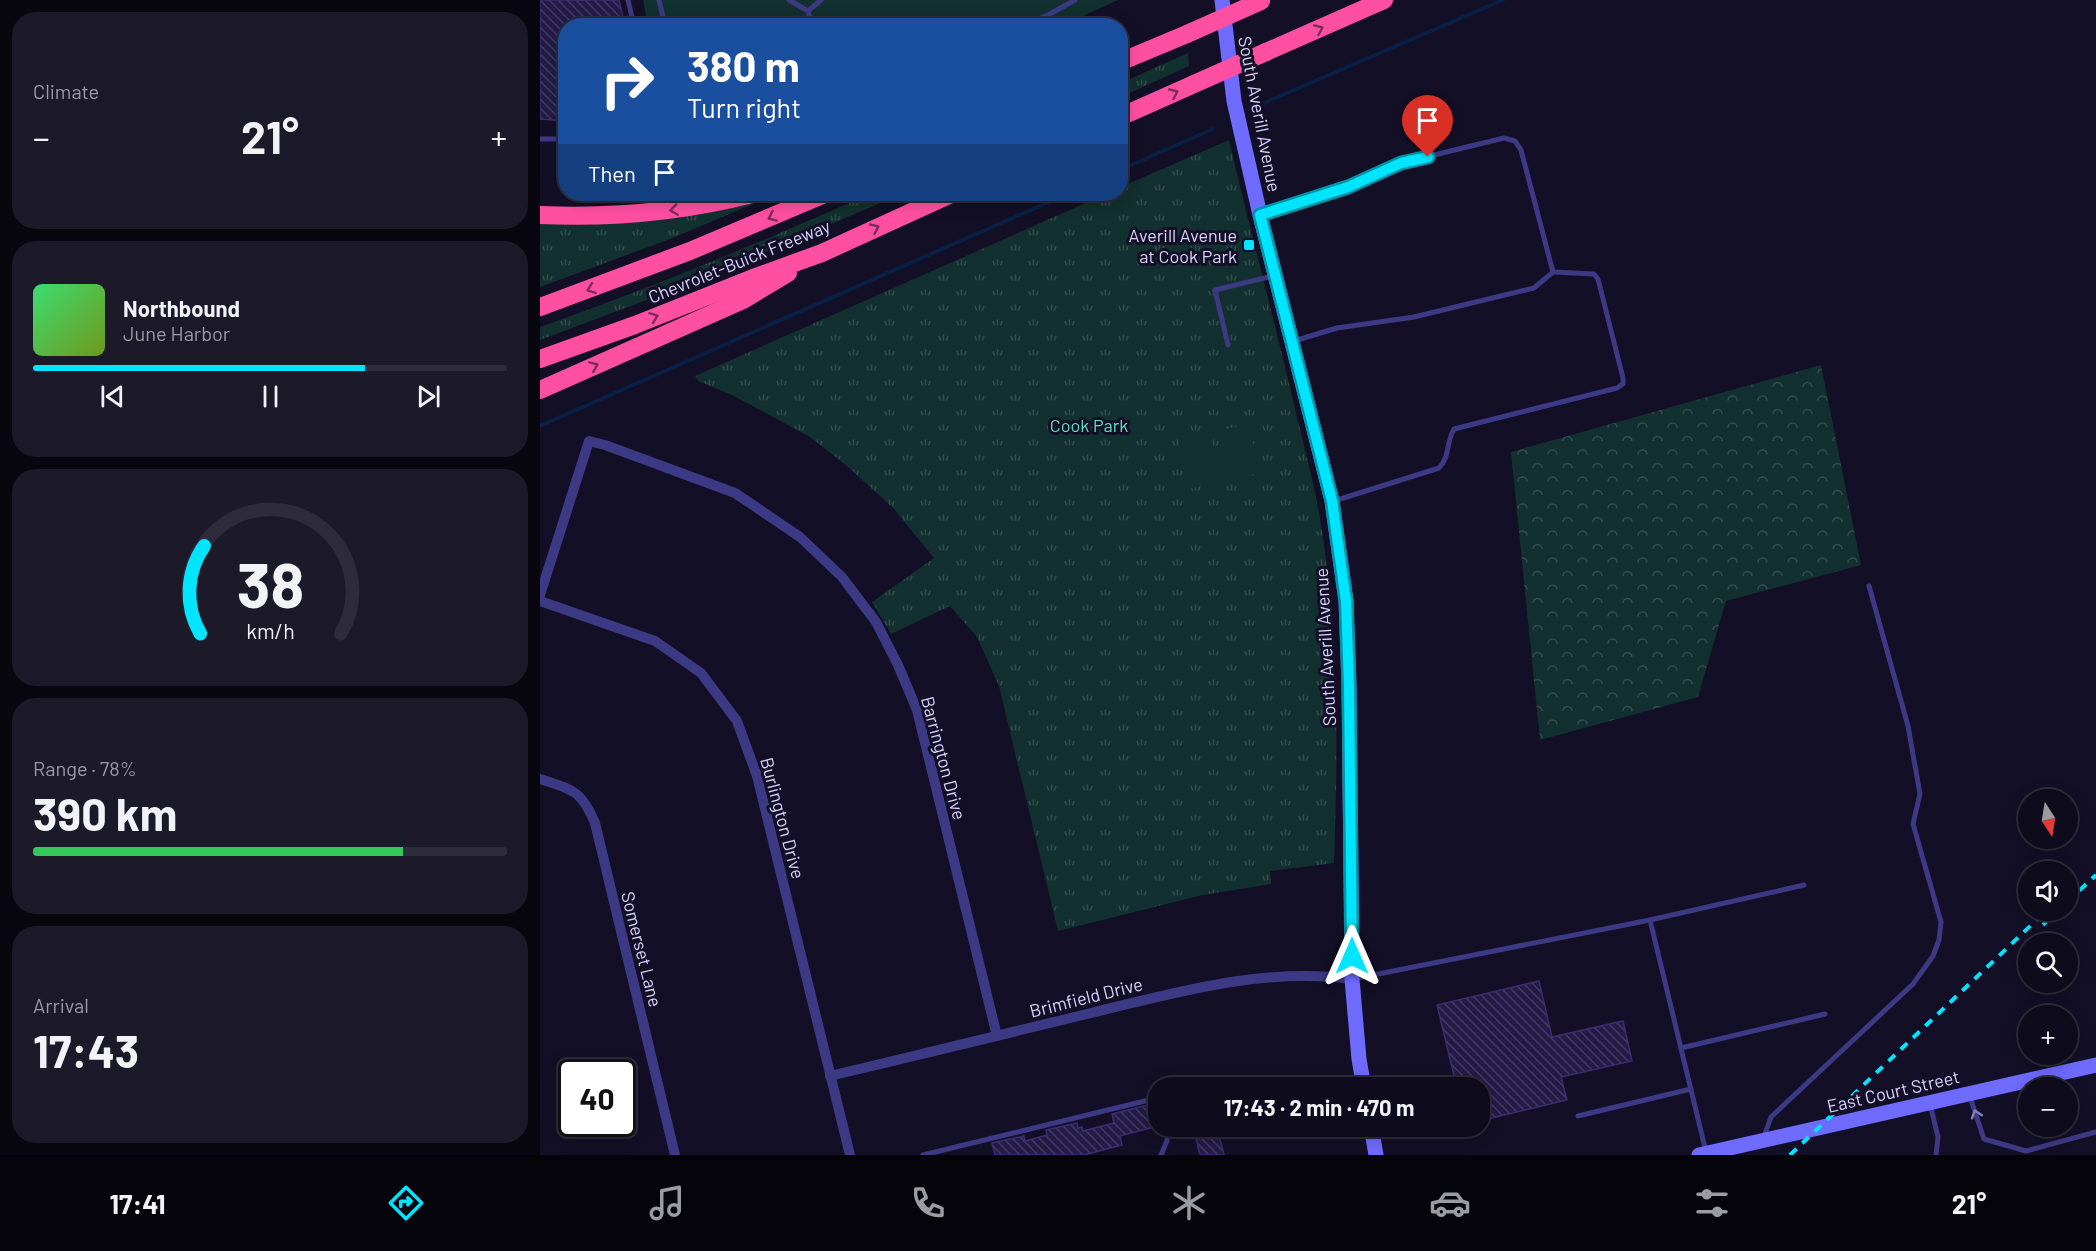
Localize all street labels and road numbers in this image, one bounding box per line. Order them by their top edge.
street label: South Averill Avenue [1234,34,1286,194]
street label: Chevrolet-Buick Freeway [645,214,833,308]
street label: South Averill Avenue [1310,567,1340,727]
street label: Barrington Drive [917,694,971,822]
street label: Burlington Drive [756,755,810,881]
street label: Somerset Lane [617,889,667,1009]
street label: Brimfield Drive [1027,972,1145,1022]
street label: East Court Street [1825,1065,1961,1117]

